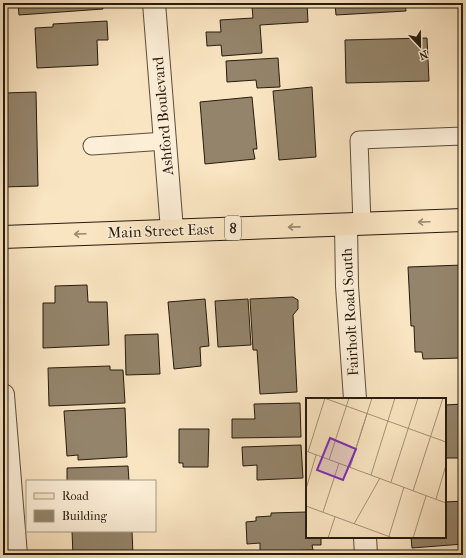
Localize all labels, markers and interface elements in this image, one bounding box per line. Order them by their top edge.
north arrow [400,26,440,66]
text: N [417,47,430,63]
street label: Ashford Boulevard [149,55,177,177]
road number: 8 [225,216,241,240]
one-way arrow [418,218,431,225]
street label: Main Street East [107,220,215,242]
one-way arrow [288,223,301,231]
one-way arrow [74,230,87,238]
street label: Fairholt Road South [338,247,362,376]
inset map [306,398,446,538]
legend [26,480,156,532]
text: Road [62,489,89,503]
text: Building [62,509,107,523]

